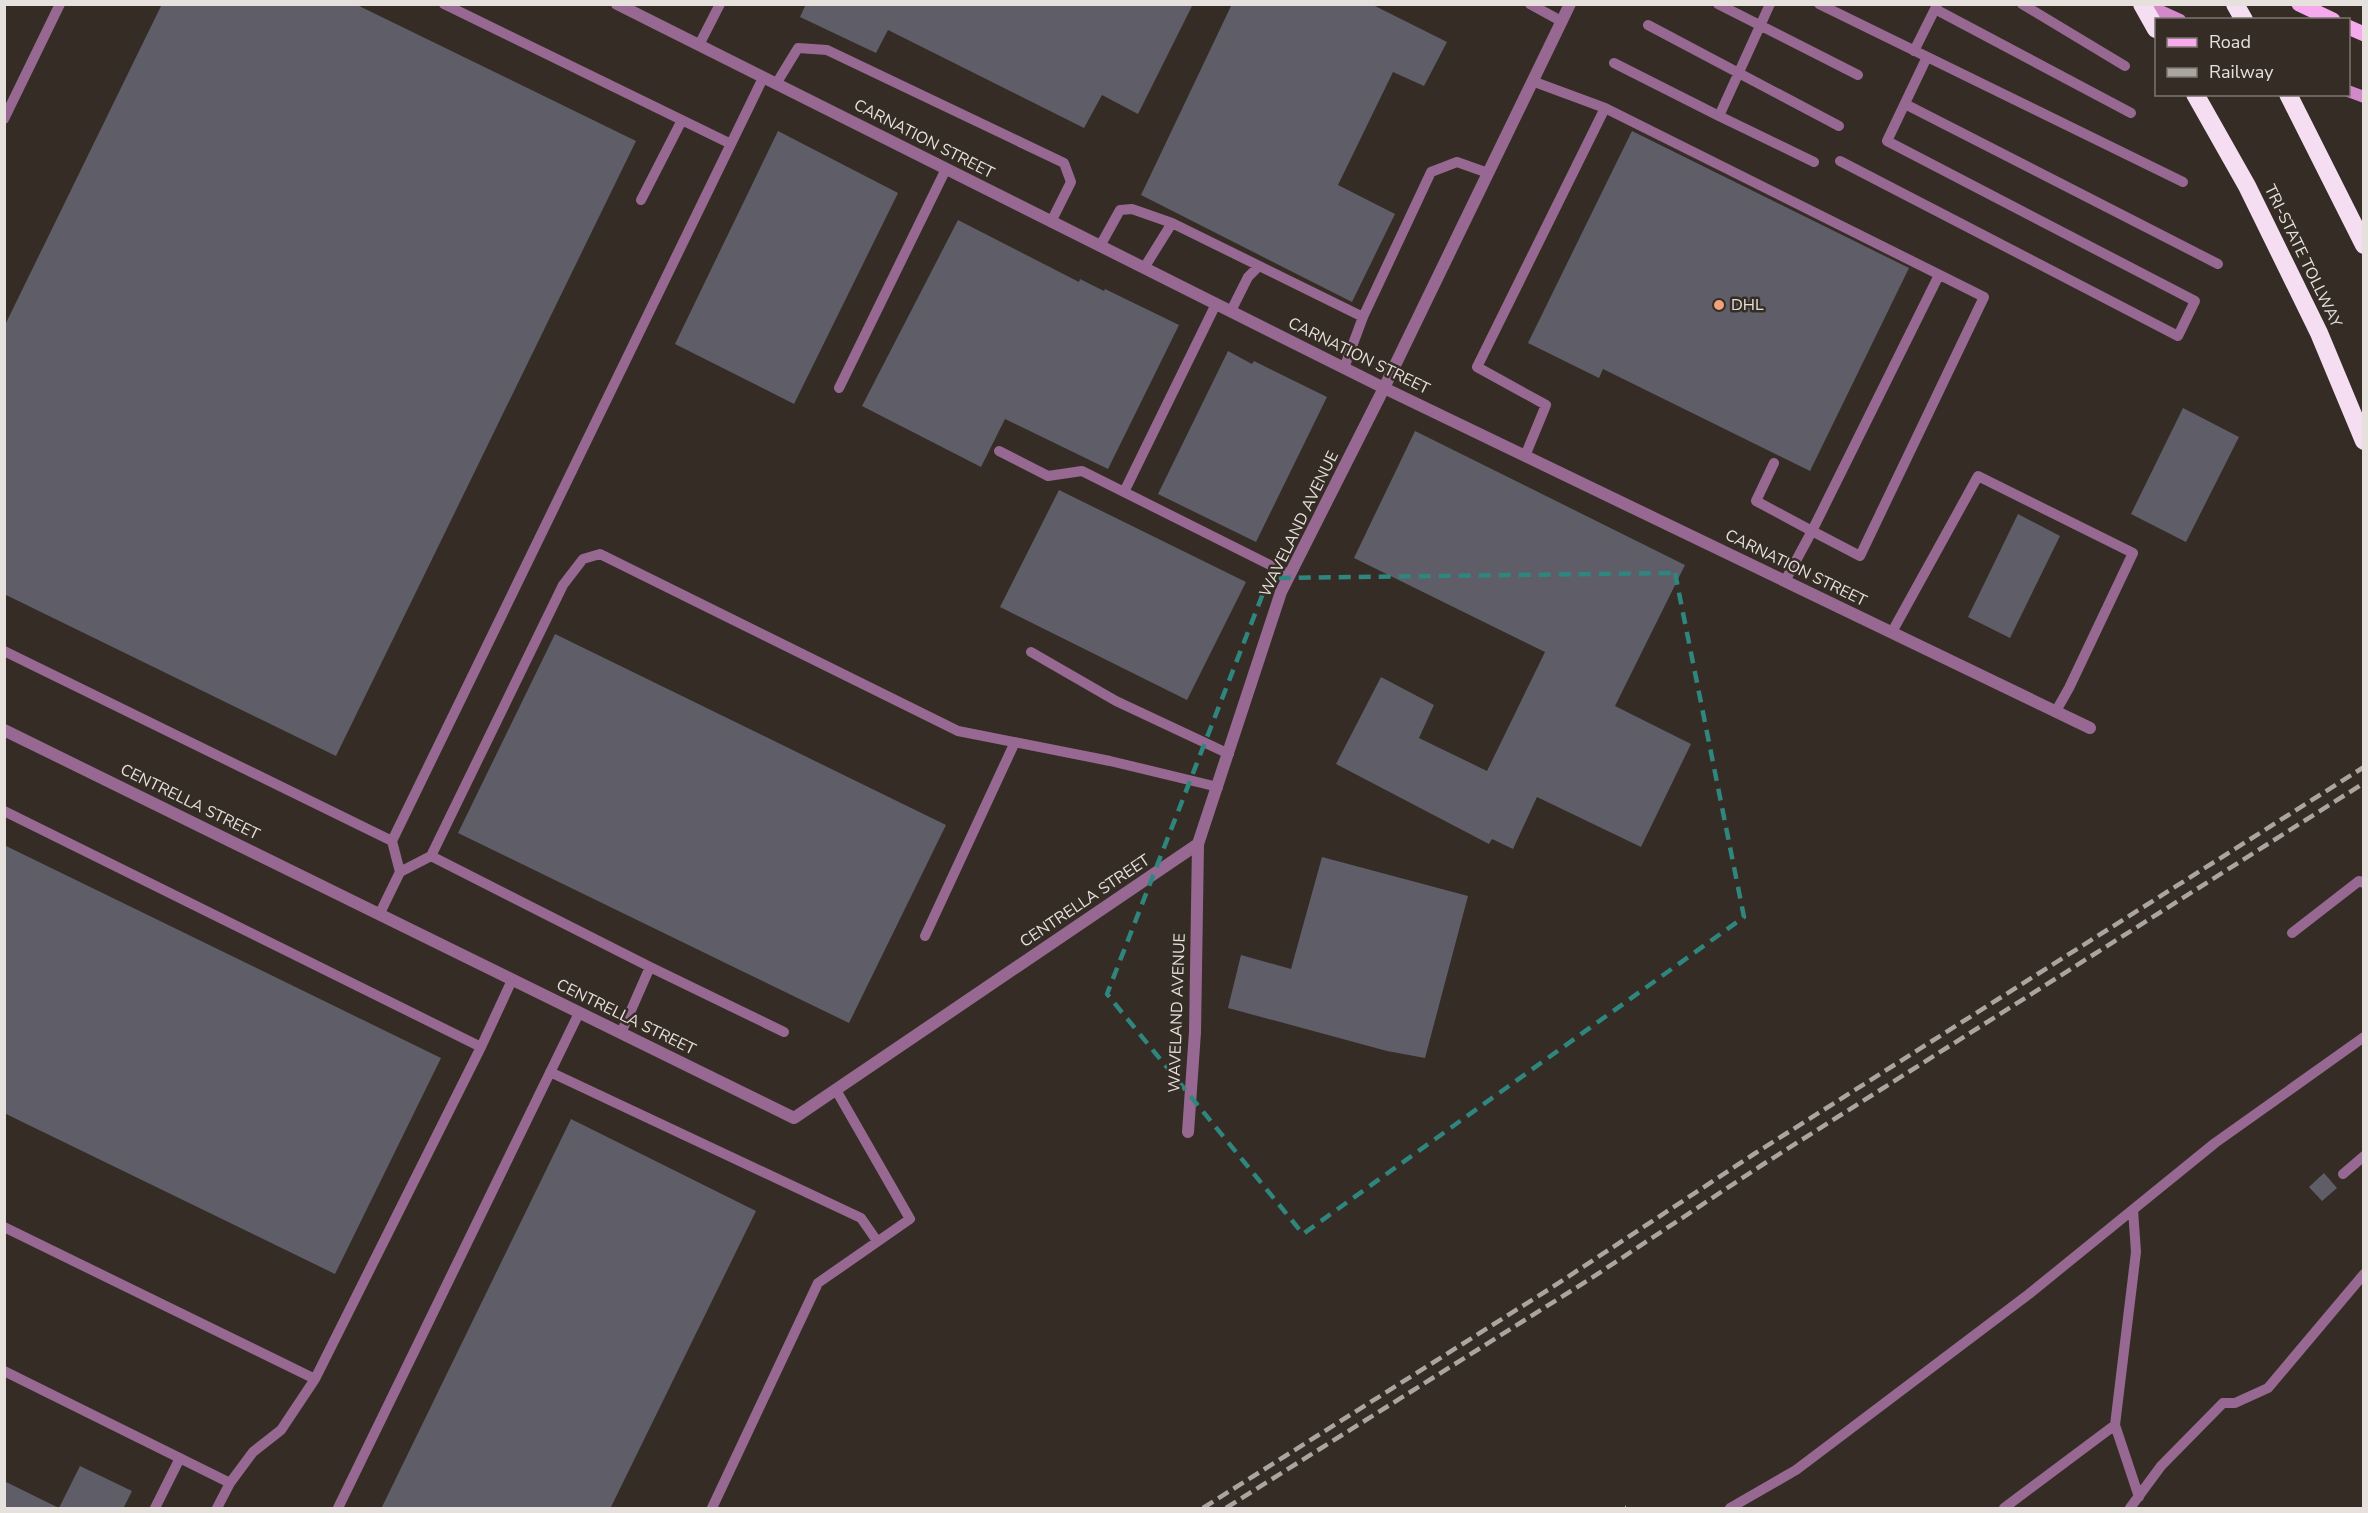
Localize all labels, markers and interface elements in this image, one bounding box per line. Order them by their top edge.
legend [2155,18,2350,96]
text: Road [2209,30,2251,54]
text: Railway [2209,60,2274,84]
street label: CARNATION STREET [850,94,998,184]
street label: TRI-STATE TOLLWAY [2259,181,2347,332]
place label: DHL [1731,294,1764,316]
marker: DHL [1712,298,1726,312]
street label: CARNATION STREET [1284,312,1434,400]
street label: WAVELAND AVENUE [1254,447,1344,601]
street label: CARNATION STREET [1721,524,1871,612]
street label: CENTRELLA STREET [117,759,264,845]
street label: CENTRELLA STREET [1016,849,1155,953]
street label: WAVELAND AVENUE [1163,933,1191,1093]
street label: CENTRELLA STREET [553,974,700,1060]

